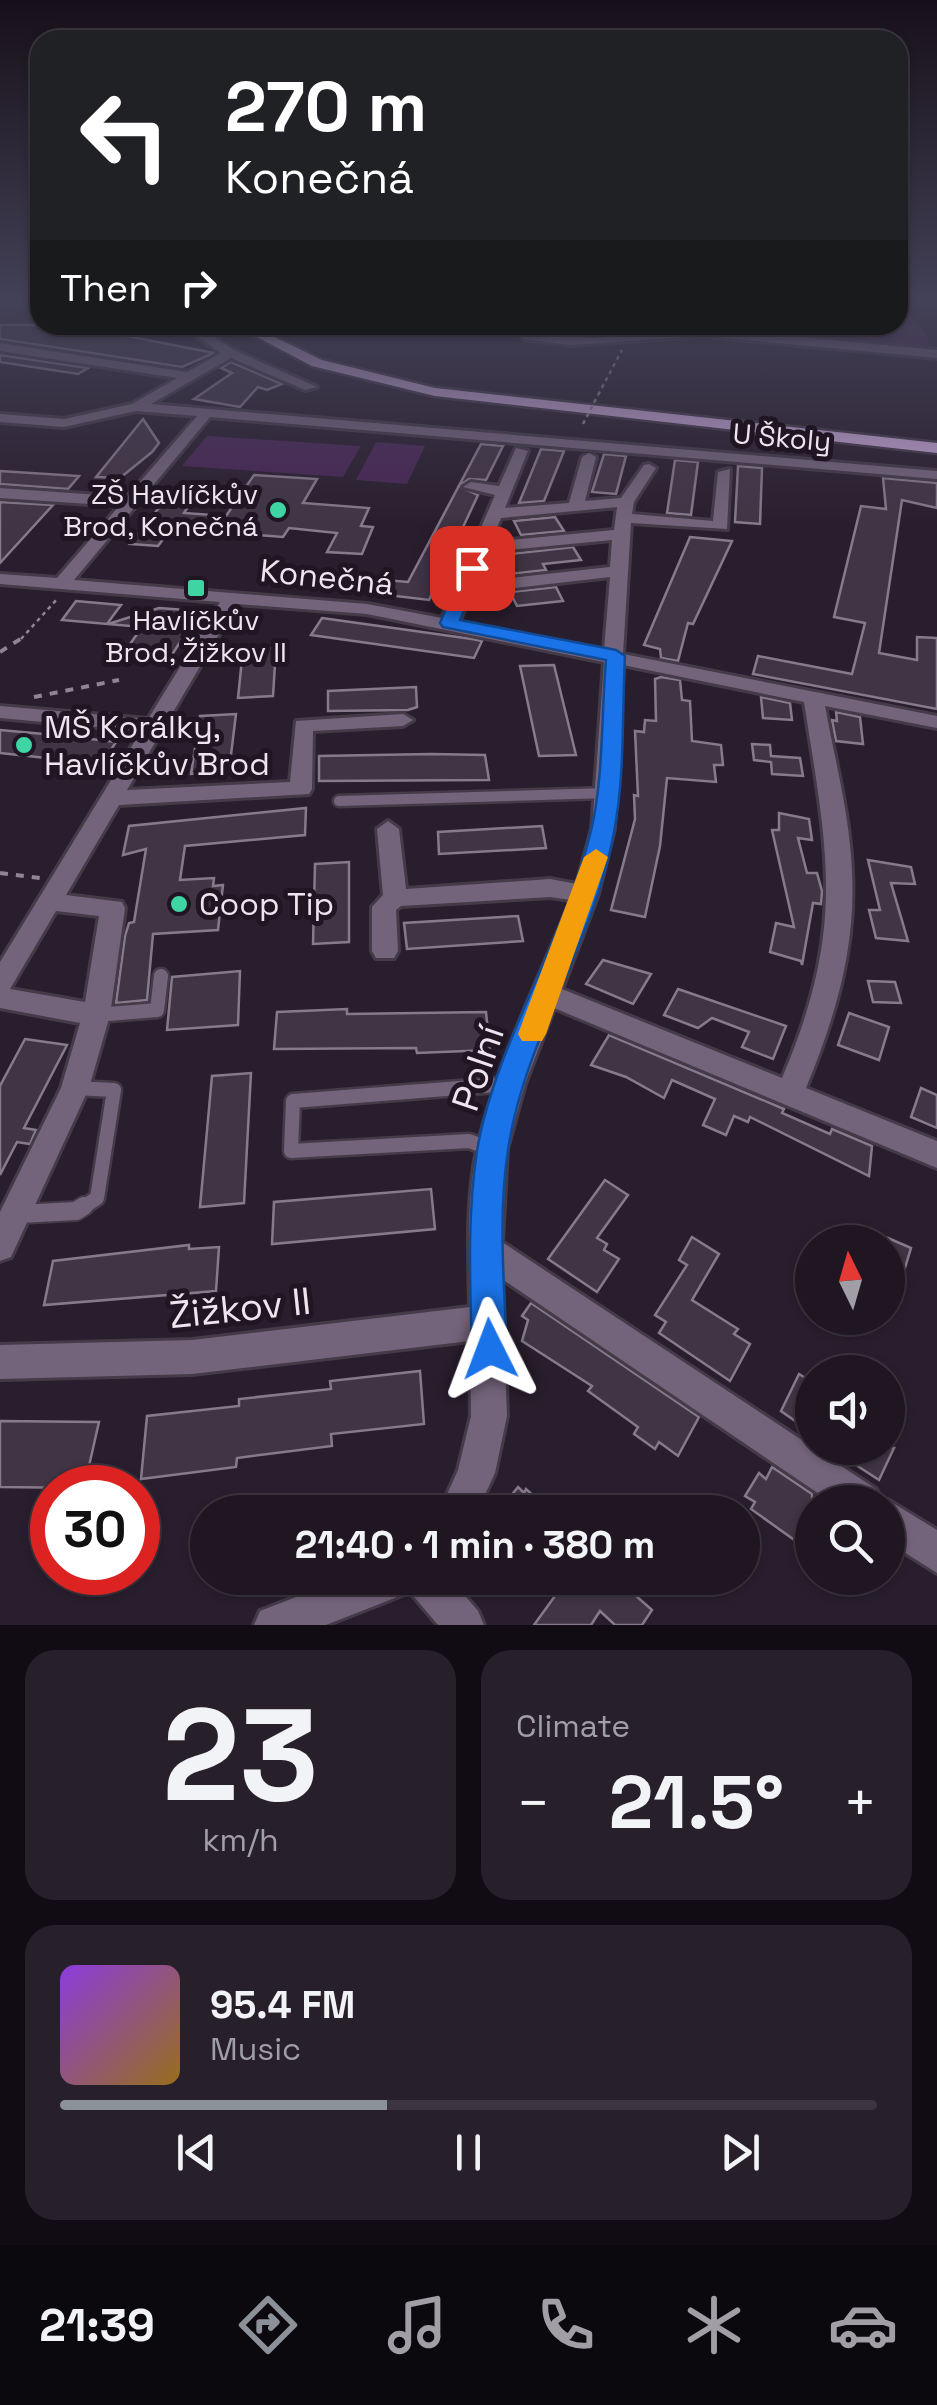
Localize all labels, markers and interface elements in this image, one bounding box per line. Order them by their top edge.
text: 270 m [225,62,427,151]
icon: left [60,70,190,200]
text: Konečná [225,149,414,206]
icon: right [171,260,226,315]
text: Then [60,264,151,312]
street label: U Školy [731,415,833,459]
place label: ZŠ Havlíčkův Brod, Konečná [63,476,258,544]
marker: ZŠ Havlíčkův Brod, Konečná [267,499,289,521]
pin [430,526,515,611]
icon: arrive [445,541,500,596]
street label: Konečná [258,550,396,604]
marker: Havlíčkův Brod, Žižkov II [185,577,207,599]
place label: Havlíčkův Brod, Žižkov II [105,602,287,670]
place label: MŠ Korálky, Havlíčkův Brod [44,707,270,784]
marker: MŠ Korálky, Havlíčkův Brod [13,734,35,756]
place label: Coop Tip [199,884,334,924]
marker: Coop Tip [168,893,190,915]
street label: Polní [441,1018,515,1117]
north arrow [795,1225,905,1335]
map controls [795,1225,905,1595]
street label: Žižkov II [167,1277,313,1339]
position arrow [438,1297,542,1401]
button: sound [795,1355,905,1465]
speed limit sign: 30 [30,1465,160,1595]
button: search [795,1485,905,1595]
text: 21:40 · 1 min · 380 m [295,1521,655,1569]
text: 23 [162,1672,319,1838]
text: Climate [516,1706,630,1746]
text: 21.5° [609,1754,784,1850]
text: − [516,1768,550,1838]
text: + [843,1768,877,1838]
text: km/h [202,1820,279,1860]
text: 95.4 FM [210,1981,355,2029]
text: Music [210,2029,301,2069]
icon: previous [169,2125,224,2180]
icon: pause [441,2125,496,2180]
icon: next [713,2125,768,2180]
icon: directions [233,2290,303,2360]
icon: music [382,2290,452,2360]
icon: phone [531,2290,601,2360]
icon: climate [679,2290,749,2360]
icon: car [828,2290,898,2360]
text: 21:39 [39,2297,155,2354]

